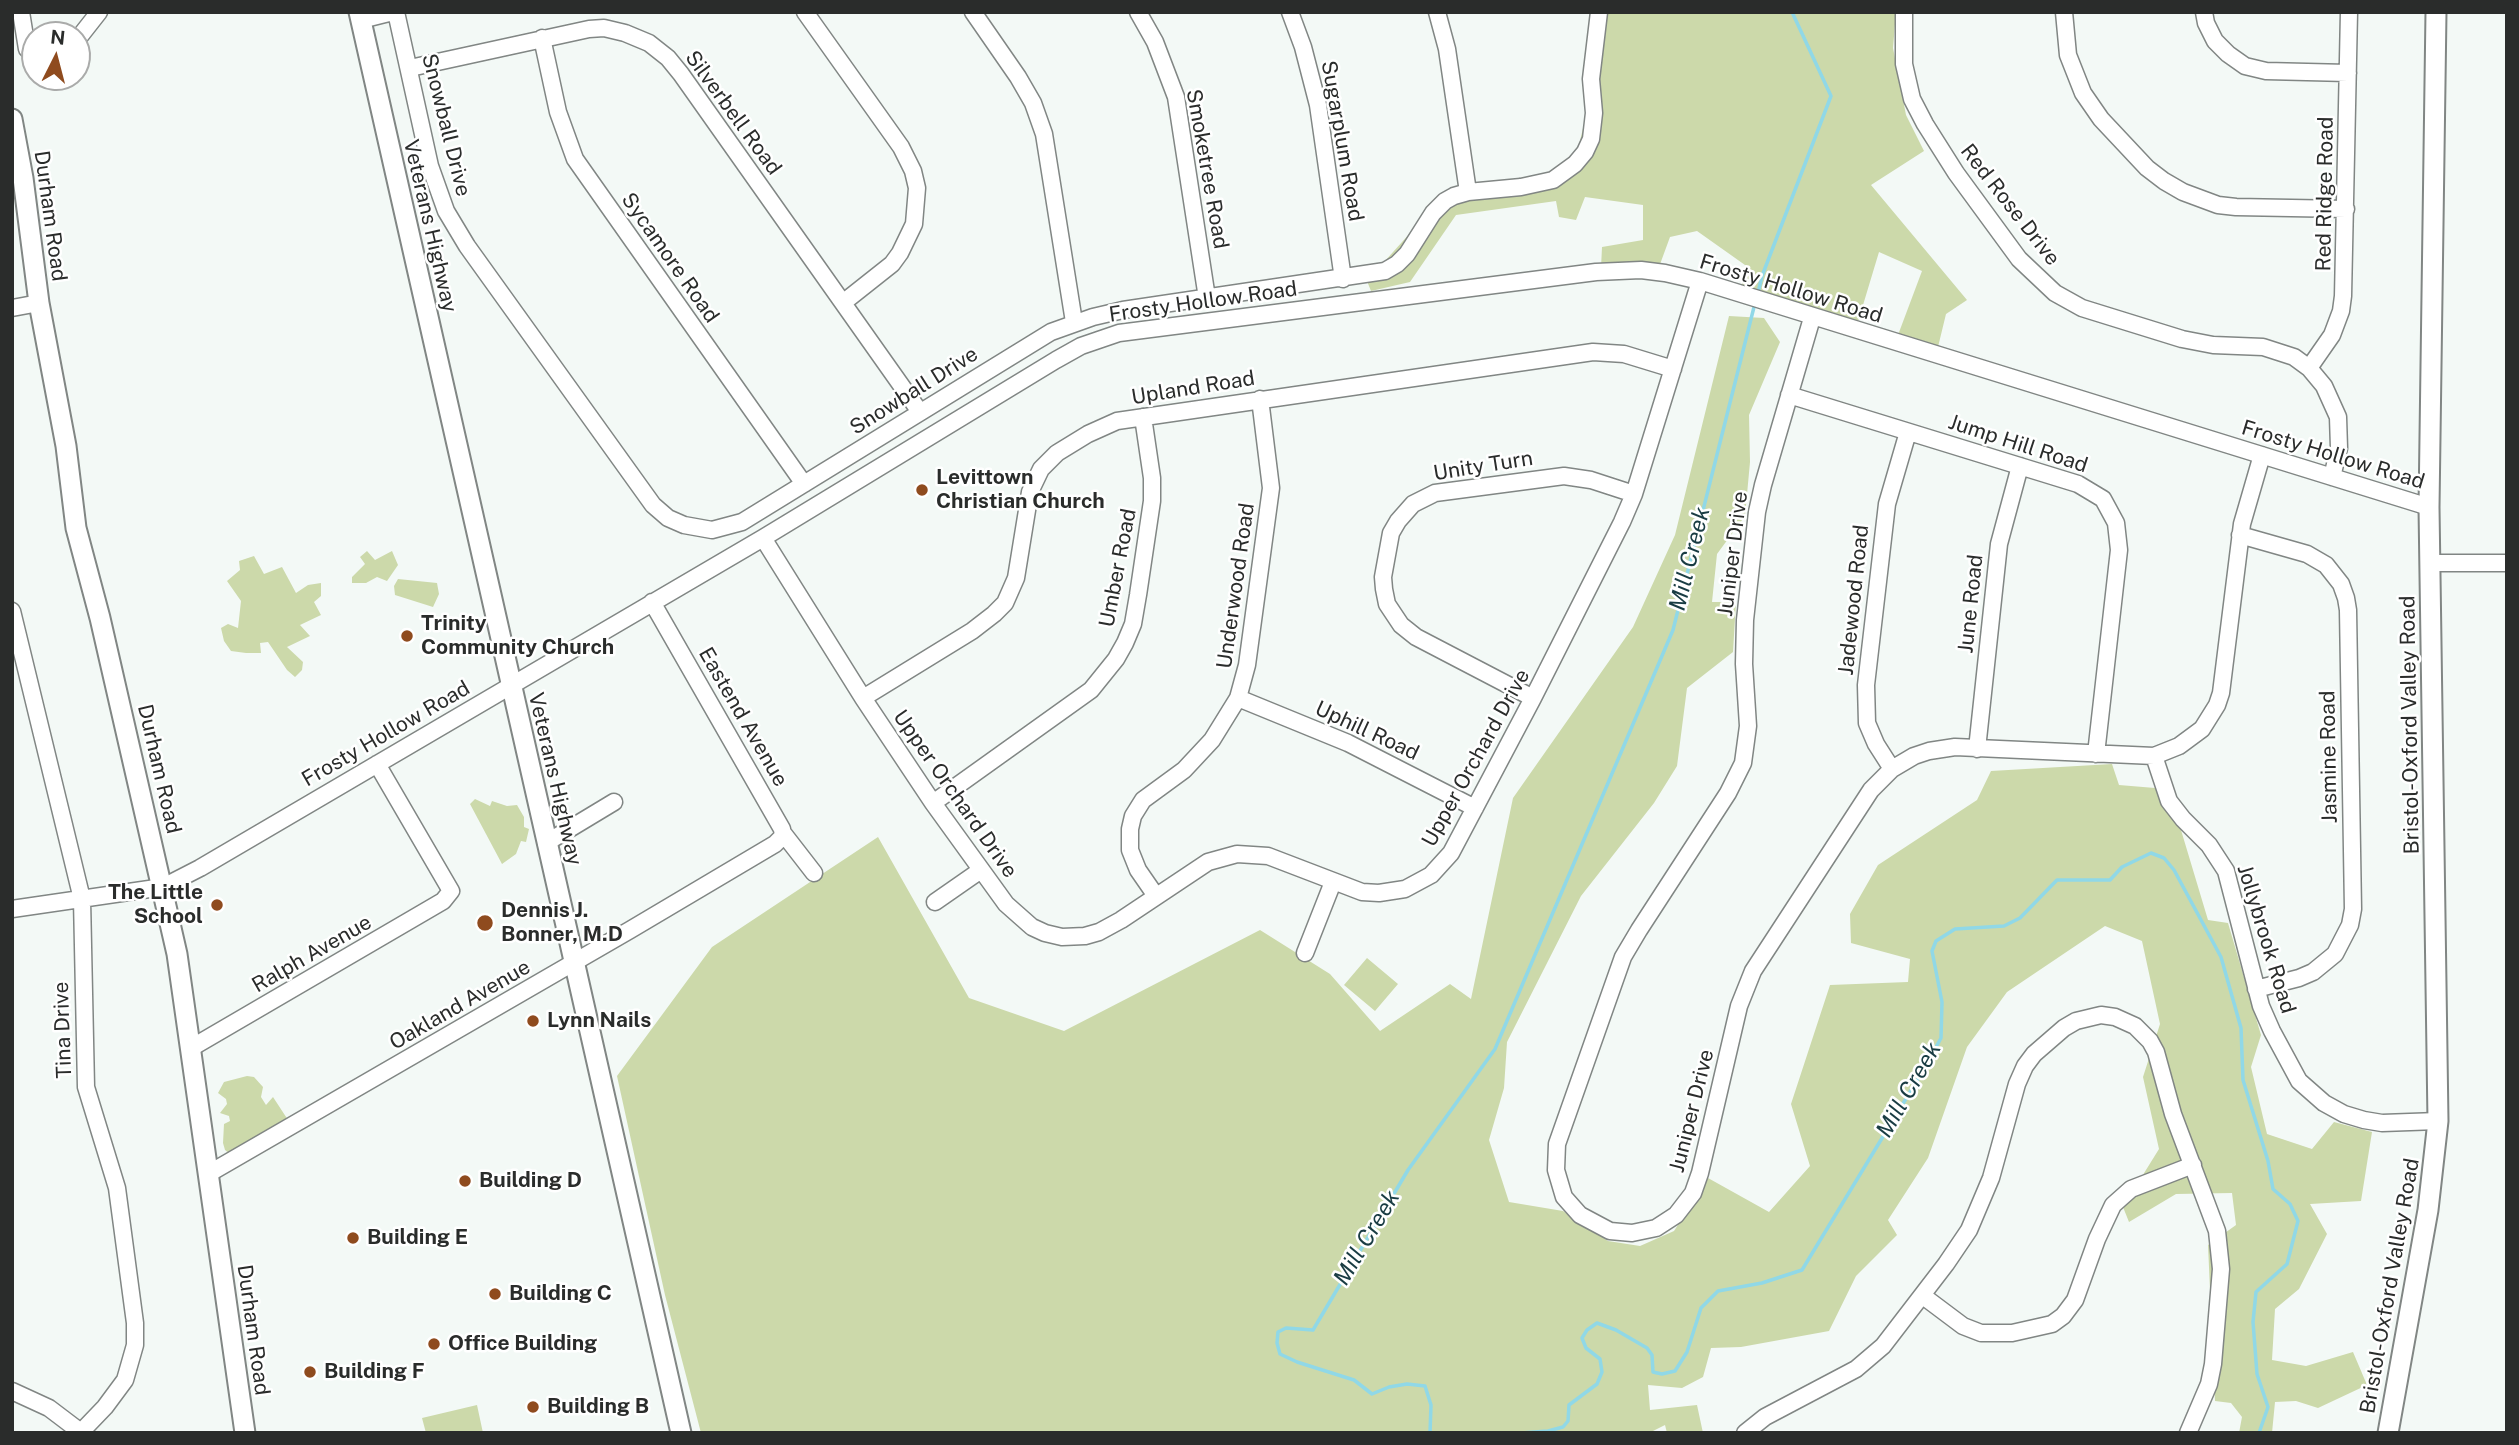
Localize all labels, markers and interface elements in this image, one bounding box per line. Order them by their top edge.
north arrow [21,21,91,91]
text: N [49,25,67,49]
street label: Silverbell Road [679,46,787,180]
street label: Snowball Drive [416,51,476,199]
street label: Sugarplum Road [1315,59,1369,223]
street label: Smoketree Road [1181,87,1233,251]
street label: Red Ridge Road [2311,116,2339,272]
street label: Veterans Highway [398,137,462,315]
street label: Red Rose Drive [1955,139,2065,271]
street label: Durham Road [28,149,72,283]
street label: Sycamore Road [616,188,724,328]
street label: Frosty Hollow Road [1697,249,1885,329]
street label: Frosty Hollow Road [1107,276,1299,328]
street label: Snowball Drive [845,342,983,440]
street label: Upland Road [1130,366,1256,410]
street label: Jump Hill Road [1945,410,2091,478]
street label: Frosty Hollow Road [2239,415,2427,495]
street label: Unity Turn [1431,446,1535,486]
place label: Levittown Christian Church [936,465,1105,515]
marker: Levittown Christian Church [914,482,930,498]
street label: Juniper Drive [1713,490,1753,618]
street label: Underwood Road [1212,502,1260,670]
water label: Mill Creek [1664,504,1716,614]
street label: Umber Road [1094,507,1142,629]
street label: Jadewood Road [1834,523,1874,677]
street label: June Road [1953,553,1989,655]
street label: Bristol-Oxford Valley Road [2395,595,2425,855]
place label: Trinity Community Church [421,611,614,661]
marker: Trinity Community Church [399,628,415,644]
street label: Eastend Avenue [693,643,793,791]
street label: Upper Orchard Drive [1417,665,1535,851]
street label: Frosty Hollow Road [297,676,475,792]
street label: Veterans Highway [523,690,587,868]
street label: Jasmine Road [2315,690,2343,824]
street label: Uphill Road [1311,696,1423,766]
street label: Durham Road [132,702,186,836]
street label: Upper Orchard Drive [888,705,1022,883]
street label: Jollybrook Road [2231,862,2301,1016]
place label: The Little School [108,880,203,930]
marker: The Little School [209,897,225,913]
place label: Dennis J. Bonner, M.D [501,898,623,948]
street label: Ralph Avenue [248,910,376,998]
marker: Dennis J. Bonner, M.D [475,913,495,933]
street label: Oakland Avenue [385,955,535,1055]
street label: Tina Drive [49,981,77,1079]
place label: Lynn Nails [547,1008,651,1034]
marker: Lynn Nails [525,1013,541,1029]
water label: Mill Creek [1871,1037,1947,1143]
street label: Juniper Drive [1665,1047,1719,1175]
street label: Bristol-Oxford Valley Road [2355,1156,2425,1416]
place label: Building D [479,1168,582,1194]
marker: Building D [457,1173,473,1189]
water label: Mill Creek [1328,1186,1406,1290]
place label: Building E [367,1225,468,1251]
marker: Building E [345,1230,361,1246]
street label: Durham Road [231,1263,275,1397]
place label: Building C [509,1281,612,1307]
marker: Building C [487,1286,503,1302]
place label: Office Building [448,1331,597,1357]
marker: Office Building [426,1336,442,1352]
place label: Building F [324,1359,425,1385]
marker: Building F [302,1364,318,1380]
place label: Building B [547,1394,649,1420]
marker: Building B [525,1399,541,1415]

